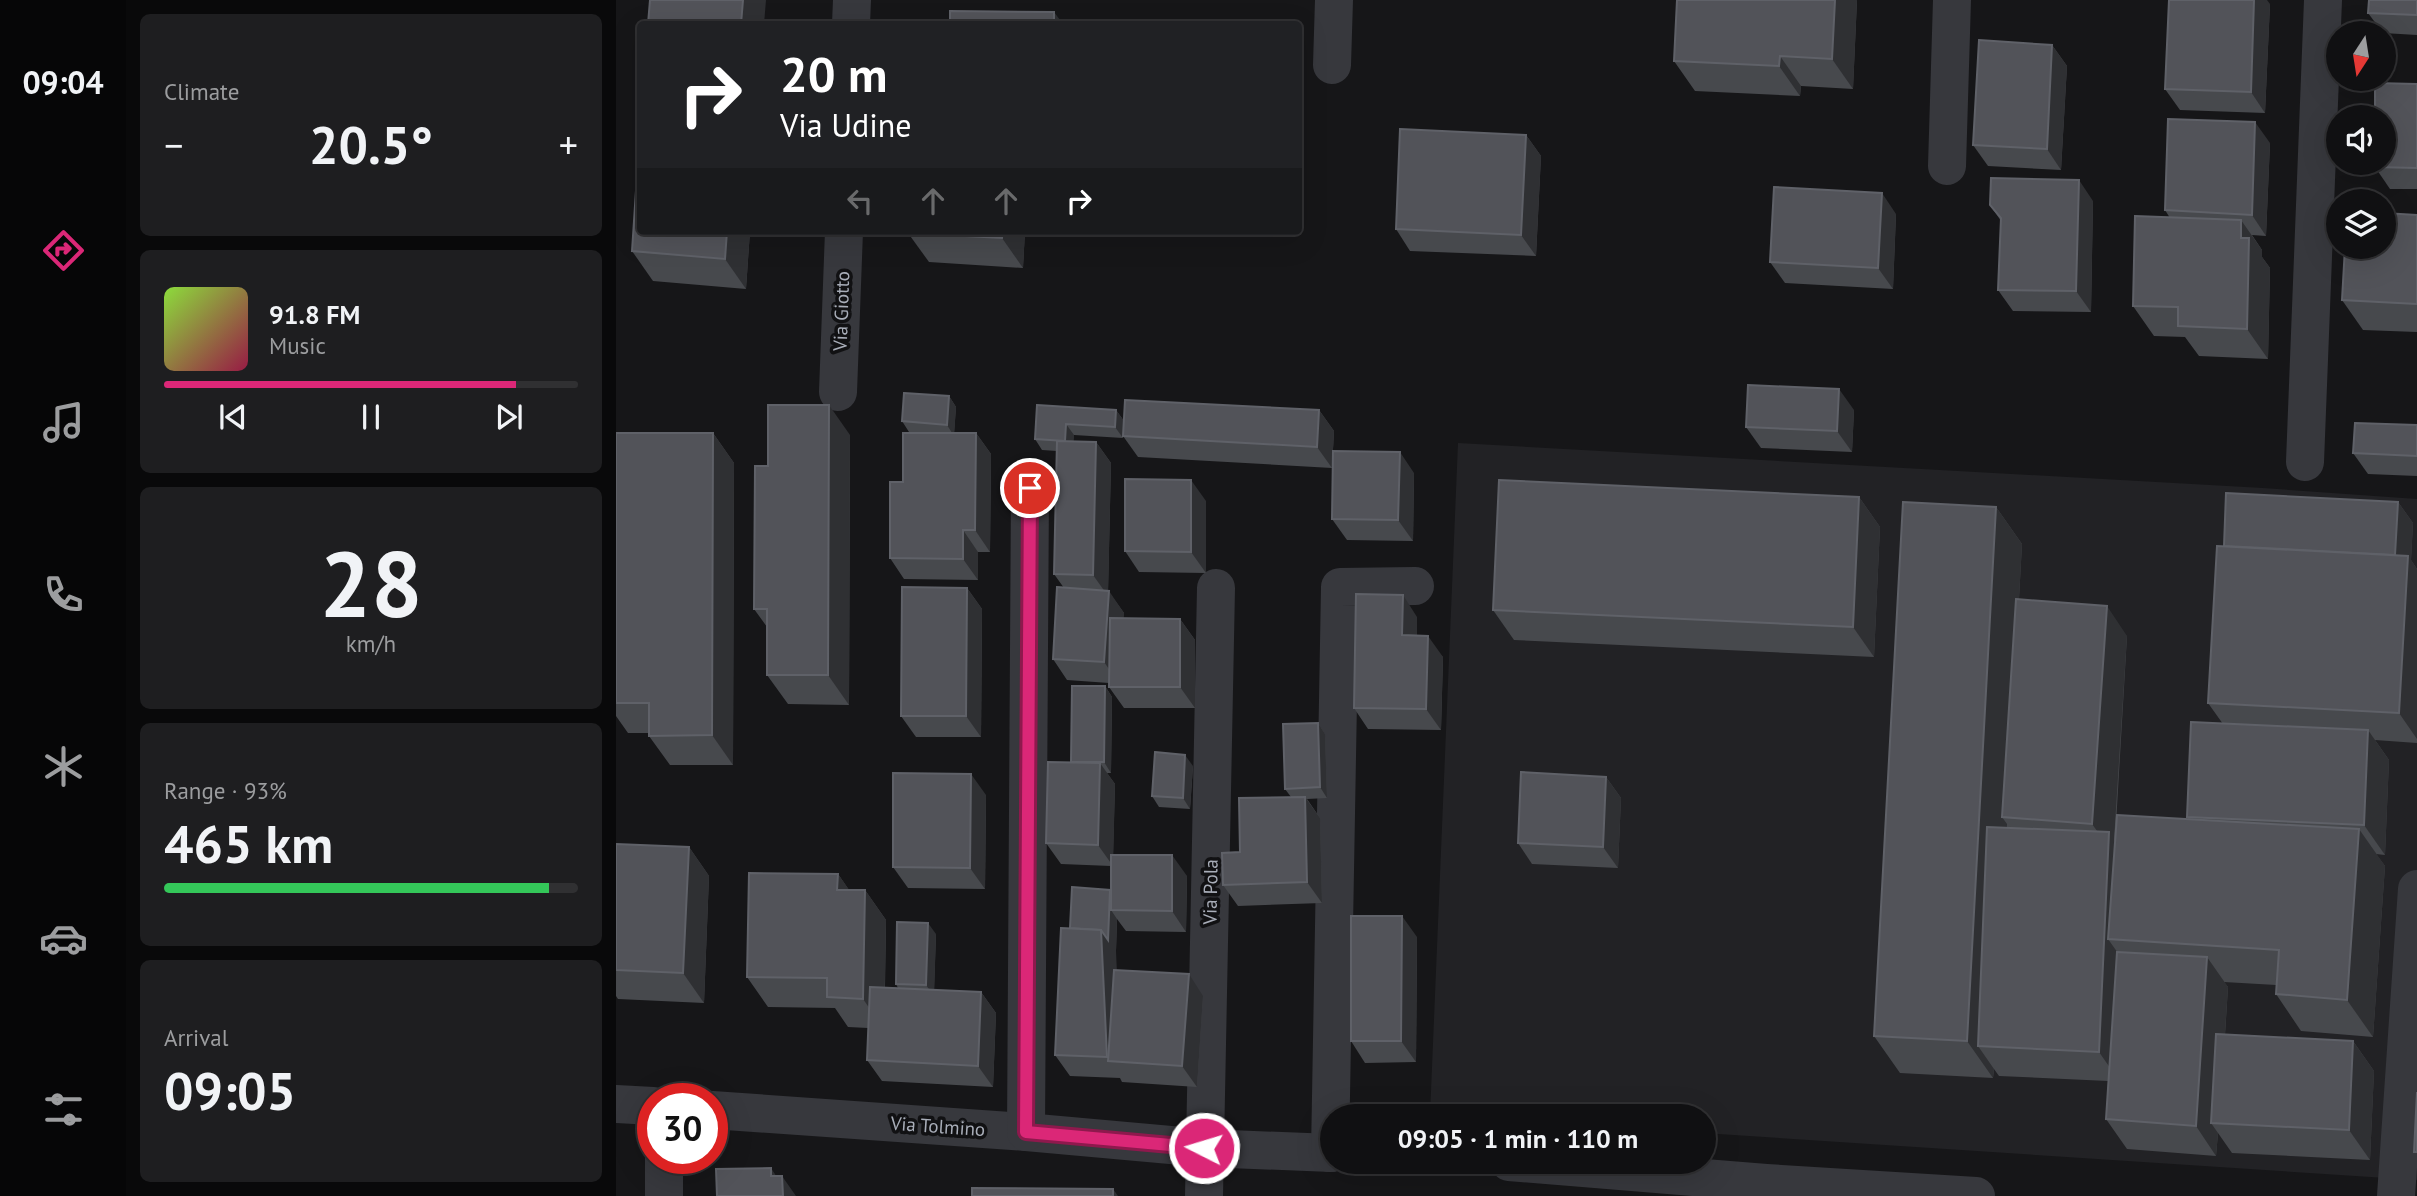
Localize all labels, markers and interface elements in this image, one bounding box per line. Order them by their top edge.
north arrow [2326,21,2396,91]
map controls [2326,21,2396,259]
text: 20 m [780,42,887,106]
icon: right [665,49,756,140]
text: 09:04 [22,61,104,103]
text: Climate [164,77,239,106]
text: Via Udine [780,104,912,146]
button: sound [2326,105,2396,175]
text: 20.5° [309,111,433,178]
text: − [164,120,183,169]
text: + [559,120,578,169]
icon: left [841,182,879,220]
icon: ahead [914,182,952,220]
icon: ahead [987,182,1025,220]
icon: right [1060,182,1098,220]
button: layers [2326,189,2396,259]
icon: directions [39,226,88,275]
street label: Via Giotto [828,271,854,352]
text: 91.8 FM [269,298,360,331]
text: Music [269,331,326,360]
icon: music [39,398,88,447]
icon: previous [214,398,252,436]
icon: pause [352,398,390,436]
icon: next [490,398,528,436]
pin [1000,458,1060,518]
icon: arrive [1011,469,1049,507]
text: 28 [319,524,423,642]
icon: phone [39,570,88,619]
text: km/h [346,629,396,658]
icon: climate [39,742,88,791]
text: Range · 93% [164,776,287,805]
text: 465 km [164,810,333,877]
street label: Via Pola [1197,859,1223,926]
icon: car [39,914,88,963]
text: Arrival [164,1023,228,1052]
text: 09:05 [164,1057,296,1124]
speed limit sign: 30 [637,1083,728,1174]
icon: filters [39,1085,88,1134]
street label: Via Tolmino [889,1111,986,1141]
position arrow [1167,1111,1241,1185]
text: 09:05 · 1 min · 110 m [1398,1122,1638,1155]

